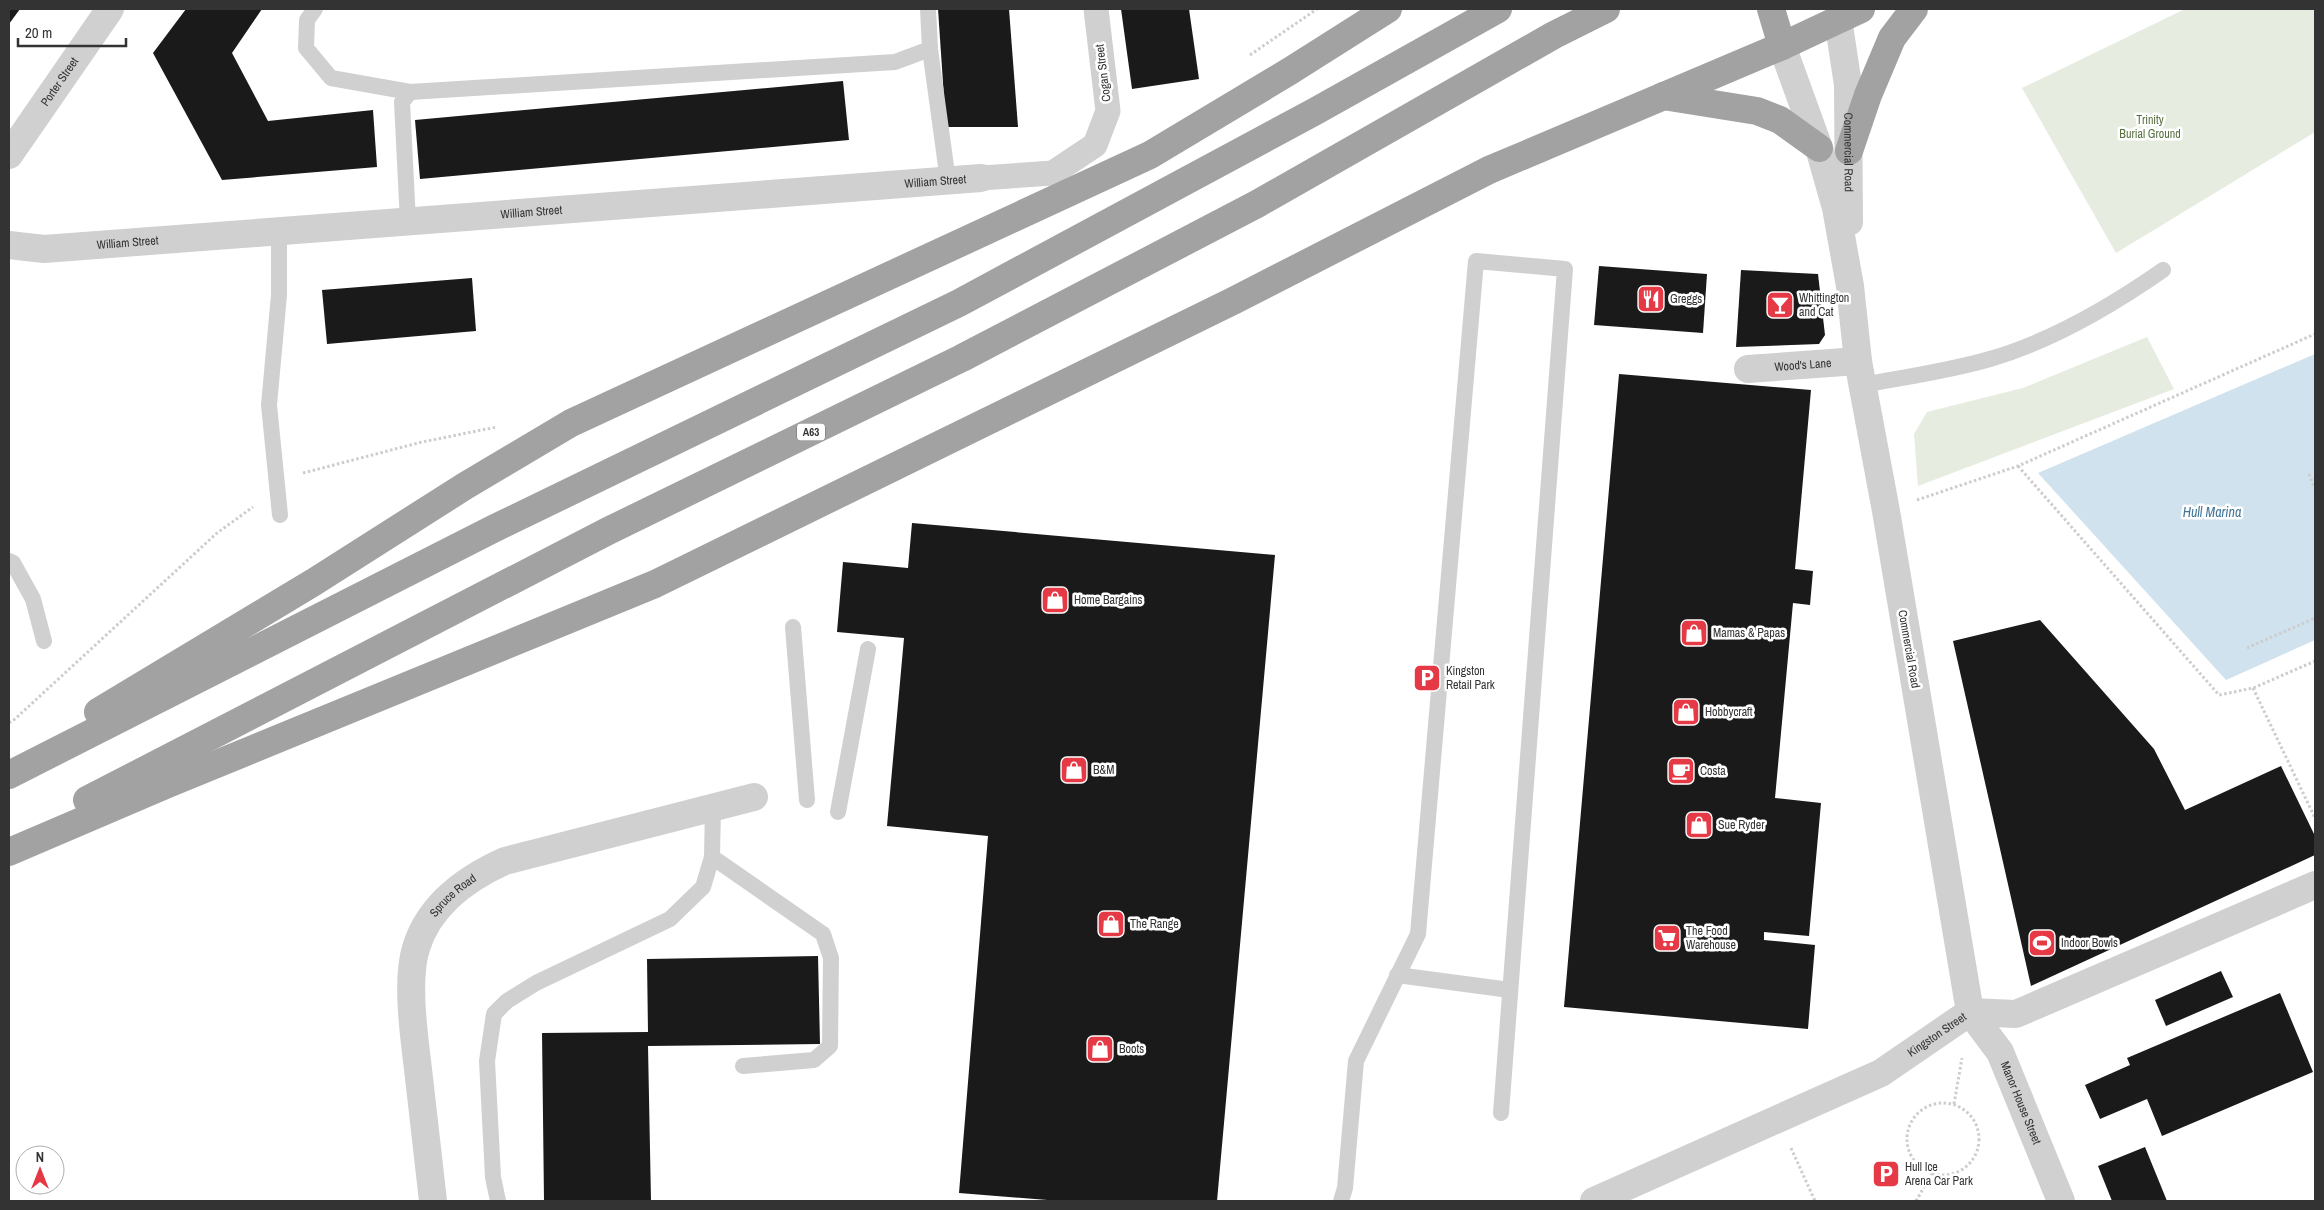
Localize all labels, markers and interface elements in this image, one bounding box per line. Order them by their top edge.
scale bar [18,15,125,47]
text: 20 m [25,22,52,43]
street label: Cogan Street [1091,43,1114,103]
street label: Porter Street [37,54,82,109]
street label: Commercial Road [1840,112,1857,192]
park label: Trinity Burial Ground [2119,112,2181,142]
street label: William Street [904,171,967,192]
street label: William Street [500,202,563,222]
street label: William Street [96,232,159,253]
restaurant icon: Greggs [1636,284,1666,314]
bar icon: Whittington and Cat [1765,290,1795,320]
place label: Whittington and Cat [1799,290,1849,320]
place label: Greggs [1670,291,1702,307]
street label: Wood's Lane [1774,355,1832,375]
road number: A63 [797,424,825,441]
water label: Hull Marina [2183,503,2241,521]
shop icon: Home Bargains [1040,585,1070,615]
place label: Home Bargains [1074,592,1142,608]
street label: Commercial Road [1894,609,1924,689]
shop icon: Mamas & Papas [1679,618,1709,648]
place label: Mamas & Papas [1713,625,1785,641]
parking icon: Kingston Retail Park [1412,663,1442,693]
place label: Kingston Retail Park [1446,663,1495,693]
shop icon: Hobbycraft [1671,697,1701,727]
place label: Hobbycraft [1705,704,1753,720]
shop icon: B&M [1059,755,1089,785]
cafe icon: Costa [1666,756,1696,786]
place label: B&M [1093,762,1114,778]
place label: Costa [1700,763,1726,779]
shop icon: Sue Ryder [1684,810,1714,840]
place label: Sue Ryder [1718,817,1765,833]
street label: Spruce Road [426,870,479,920]
shop icon: The Range [1096,909,1126,939]
place label: The Range [1130,916,1179,932]
supermarket icon: The Food Warehouse [1652,923,1682,953]
place label: The Food Warehouse [1686,923,1736,953]
sports icon: Indoor Bowls [2027,928,2057,958]
place label: Indoor Bowls [2061,935,2118,951]
street label: Kingston Street [1904,1009,1970,1061]
shop icon: Boots [1085,1034,1115,1064]
place label: Boots [1119,1041,1144,1057]
street label: Manor House Street [1997,1059,2045,1147]
north arrow [15,1145,65,1195]
text: N [36,1148,44,1166]
parking icon: Hull Ice Arena Car Park [1871,1159,1901,1189]
place label: Hull Ice Arena Car Park [1904,1159,1973,1189]

